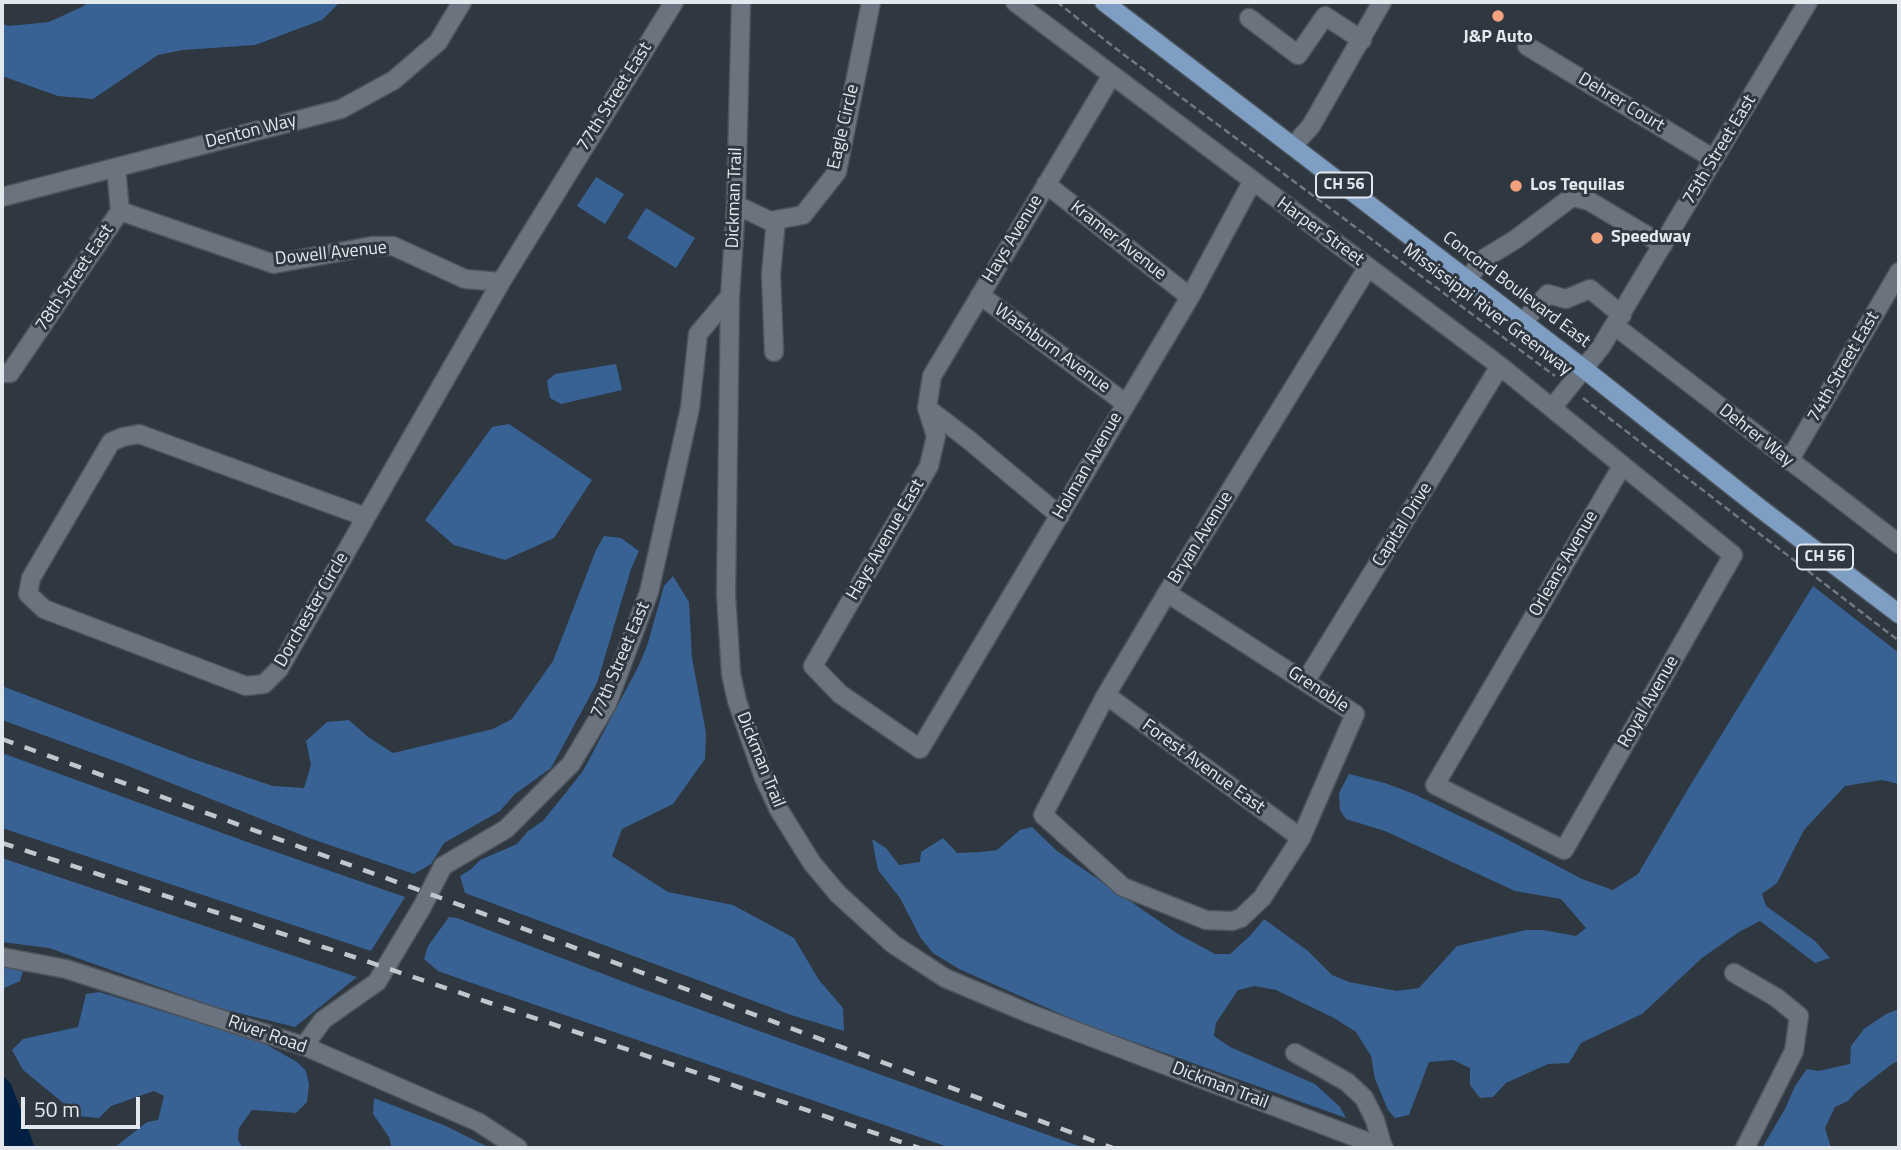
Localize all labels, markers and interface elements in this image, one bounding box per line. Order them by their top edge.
marker: J&P Auto [1490,8,1506,24]
place label: J&P Auto [1463,27,1533,49]
street label: 77th Street East [573,39,657,155]
street label: Dehrer Court [1574,69,1668,137]
street label: Eagle Circle [824,83,864,171]
street label: 75th Street East [1679,91,1761,209]
street label: Denton Way [203,110,299,154]
street label: Dickman Trail [722,147,748,249]
road number: CH 56 [1316,172,1372,197]
place label: Los Tequilas [1530,175,1625,197]
marker: Los Tequilas [1508,178,1524,194]
street label: Hays Avenue [978,191,1048,287]
street label: Harper Street [1272,193,1368,271]
street label: Kramer Avenue [1066,197,1170,285]
street label: 78th Street East [31,221,119,335]
street label: Concord Boulevard East [1438,227,1594,353]
place label: Speedway [1611,227,1691,249]
marker: Speedway [1589,230,1605,246]
street label: Dowell Avenue [274,237,388,271]
street label: Mississippi River Greenway [1398,239,1576,381]
street label: Washburn Avenue [990,300,1114,398]
street label: 74th Street East [1804,308,1884,426]
street label: Dehrer Way [1714,400,1798,472]
street label: Holman Avenue [1049,409,1127,523]
street label: Hays Avenue East [843,476,929,604]
street label: Capital Drive [1369,479,1437,571]
street label: Bryan Avenue [1164,488,1238,588]
street label: Orleans Avenue [1525,507,1603,621]
road number: CH 56 [1797,544,1853,570]
street label: Dorchester Circle [270,549,354,671]
street label: 77th Street East [587,599,655,721]
street label: Royal Avenue [1614,652,1684,752]
street label: Grenoble [1284,662,1352,718]
street label: Dickman Trail [731,709,789,811]
street label: Forest Avenue East [1137,715,1269,819]
street label: River Road [225,1011,309,1059]
street label: Dickman Trail [1169,1058,1271,1114]
scale bar [24,1084,144,1128]
text: 50 m [34,1093,80,1125]

